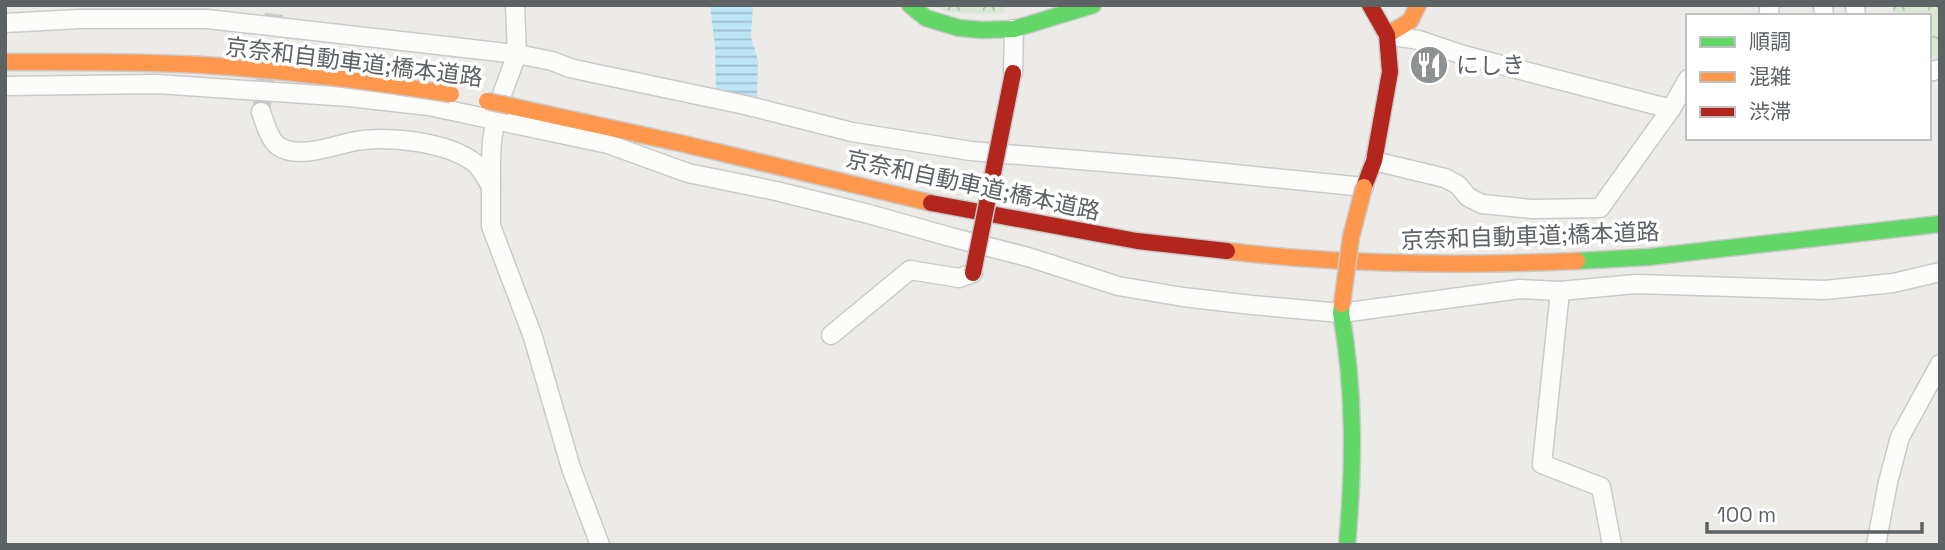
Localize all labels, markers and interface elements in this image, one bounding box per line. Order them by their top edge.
legend [1686,14,1931,140]
text: 順調 [1749,28,1791,55]
street label: 京奈和自動車道;橋本道路 [224,31,484,93]
restaurant icon: にしき [1408,44,1450,86]
place label: にしき [1456,50,1525,80]
text: 混雑 [1749,63,1791,90]
text: 渋滞 [1749,98,1791,125]
street label: 京奈和自動車道;橋本道路 [843,143,1103,227]
street label: 京奈和自動車道;橋本道路 [1400,216,1660,256]
scale bar [1707,490,1922,534]
text: 100 m [1717,501,1776,528]

